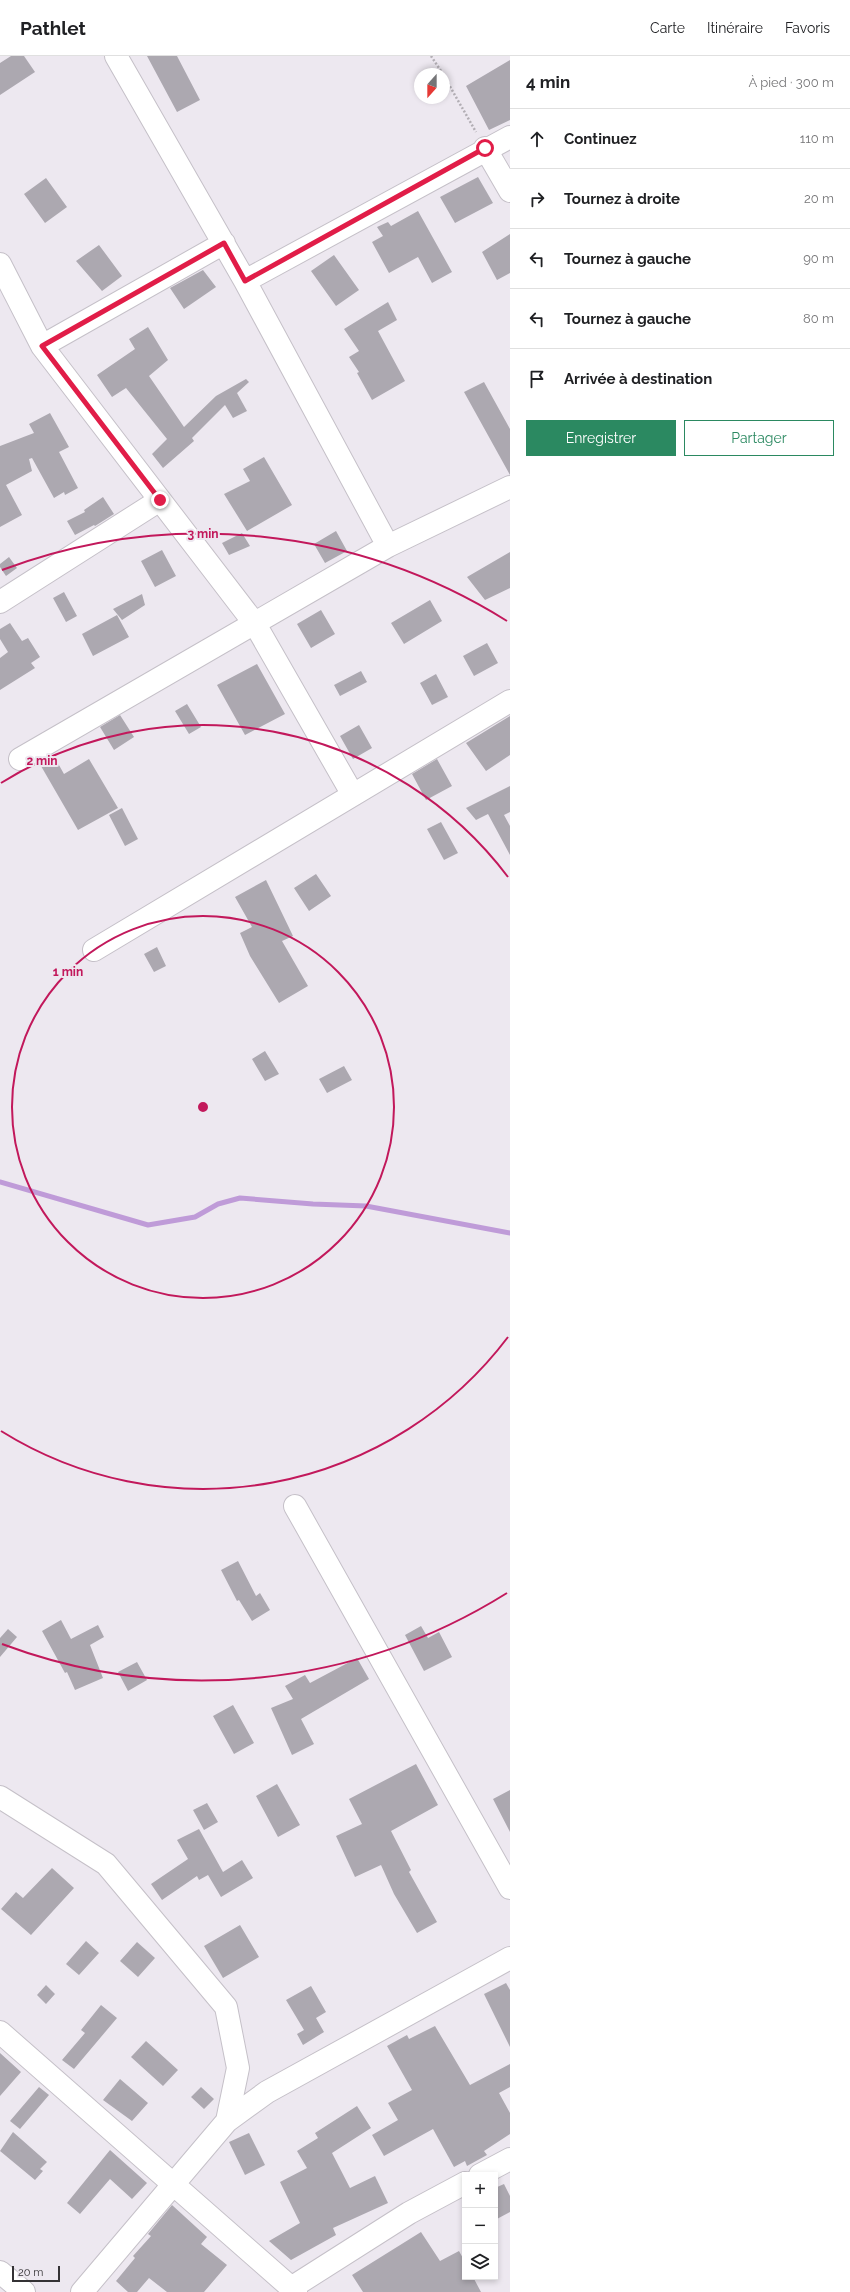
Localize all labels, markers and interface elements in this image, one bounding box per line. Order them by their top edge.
text: Pathlet [20,17,86,39]
text: Carte [650,20,685,36]
text: Itinéraire [707,20,763,36]
text: Favoris [785,20,830,36]
north arrow [414,68,450,104]
text: 4 min [526,72,570,92]
text: À pied · 300 m [749,75,834,90]
icon: ahead [526,128,548,150]
text: Continuez [564,130,637,148]
text: 110 m [800,131,834,146]
route start [476,139,494,157]
icon: right [526,188,548,210]
text: Tournez à droite [564,190,680,208]
text: 20 m [804,191,834,206]
icon: left [526,248,548,270]
text: Tournez à gauche [564,250,691,268]
text: 90 m [803,251,834,266]
icon: left [526,308,548,330]
text: Tournez à gauche [564,310,691,328]
text: 80 m [803,311,834,326]
icon: arrive [526,368,548,390]
text: Arrivée à destination [564,370,712,388]
button: Enregistrer [526,420,676,456]
button: Partager [684,420,834,456]
route end [151,491,169,509]
text: 3 min [187,527,219,541]
text: 2 min [26,754,58,768]
text: 1 min [53,965,83,979]
centre of rings [196,1100,210,1114]
map controls [462,2172,498,2280]
button: + [462,2172,498,2208]
button: − [462,2208,498,2244]
button: layers [462,2244,498,2280]
scale bar [12,2264,60,2283]
text: 20 m [18,2266,43,2279]

